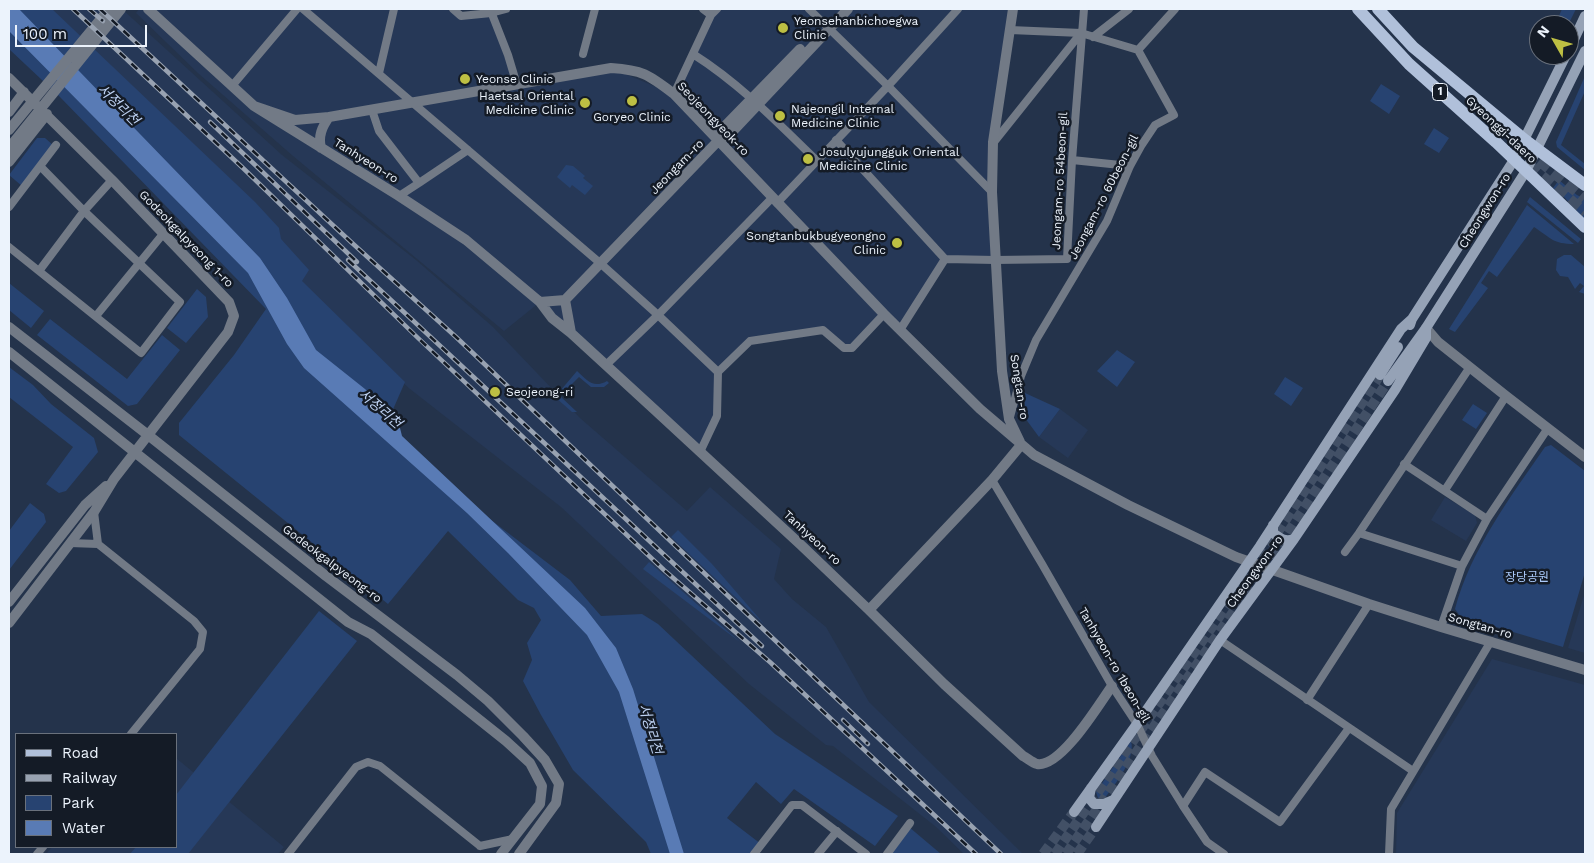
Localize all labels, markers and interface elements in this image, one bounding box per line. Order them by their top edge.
place label: Yeonsehanbichoegwa Clinic [794,14,918,42]
scale bar [18,15,150,47]
north arrow [1529,15,1579,65]
marker: Yeonsehanbichoegwa Clinic [776,21,790,35]
text: N [1533,22,1552,40]
text: 100 m [23,25,67,43]
marker: Yeonse Clinic [458,72,472,86]
place label: Yeonse Clinic [476,72,553,86]
street label: Seojeongyeok-ro [674,79,752,159]
water label: 서정리천 [94,81,142,129]
road number: 1 [1432,84,1448,100]
place label: Haetsal Oriental Medicine Clinic [479,89,574,117]
marker: Goryeo Clinic [625,94,639,108]
street label: Gyeonggi-daero [1463,94,1539,166]
marker: Haetsal Oriental Medicine Clinic [578,96,592,110]
place label: Najeongil Internal Medicine Clinic [791,102,894,130]
marker: Najeongil Internal Medicine Clinic [773,109,787,123]
place label: Goryeo Clinic [593,110,671,124]
street label: Jeongam-ro 54beon-gil [1049,112,1071,250]
street label: Jeongam-ro 60beon-gil [1066,132,1142,262]
street label: Tanhyeon-ro [331,135,401,187]
street label: Jeongam-ro [647,137,707,197]
place label: Josulyujungguk Oriental Medicine Clinic [819,145,959,173]
marker: Josulyujungguk Oriental Medicine Clinic [801,152,815,166]
street label: Cheongwon-ro [1456,171,1514,251]
street label: Godeokgalpyeong 1-ro [136,187,236,291]
place label: Songtanbukbugyeongno Clinic [746,229,886,257]
marker: Songtanbukbugyeongno Clinic [890,236,904,250]
street label: Songtan-ro [1007,353,1031,421]
marker: Seojeong-ri [488,385,502,399]
place label: Seojeong-ri [506,385,573,399]
water label: 서정리천 [355,386,405,432]
street label: Tanhyeon-ro [780,508,844,568]
street label: Godeokgalpyeong-ro [279,522,385,606]
street label: Cheongwon-ro [1224,533,1286,611]
park label: 장당공원 [1505,570,1549,584]
street label: Tanhyeon-ro 1beon-gil [1075,605,1153,725]
street label: Songtan-ro [1446,610,1514,642]
water label: 서정리천 [634,702,666,756]
legend [15,733,178,848]
text: Road [62,744,99,762]
text: Railway [62,769,117,787]
text: Park [62,794,94,812]
text: Water [62,819,105,837]

